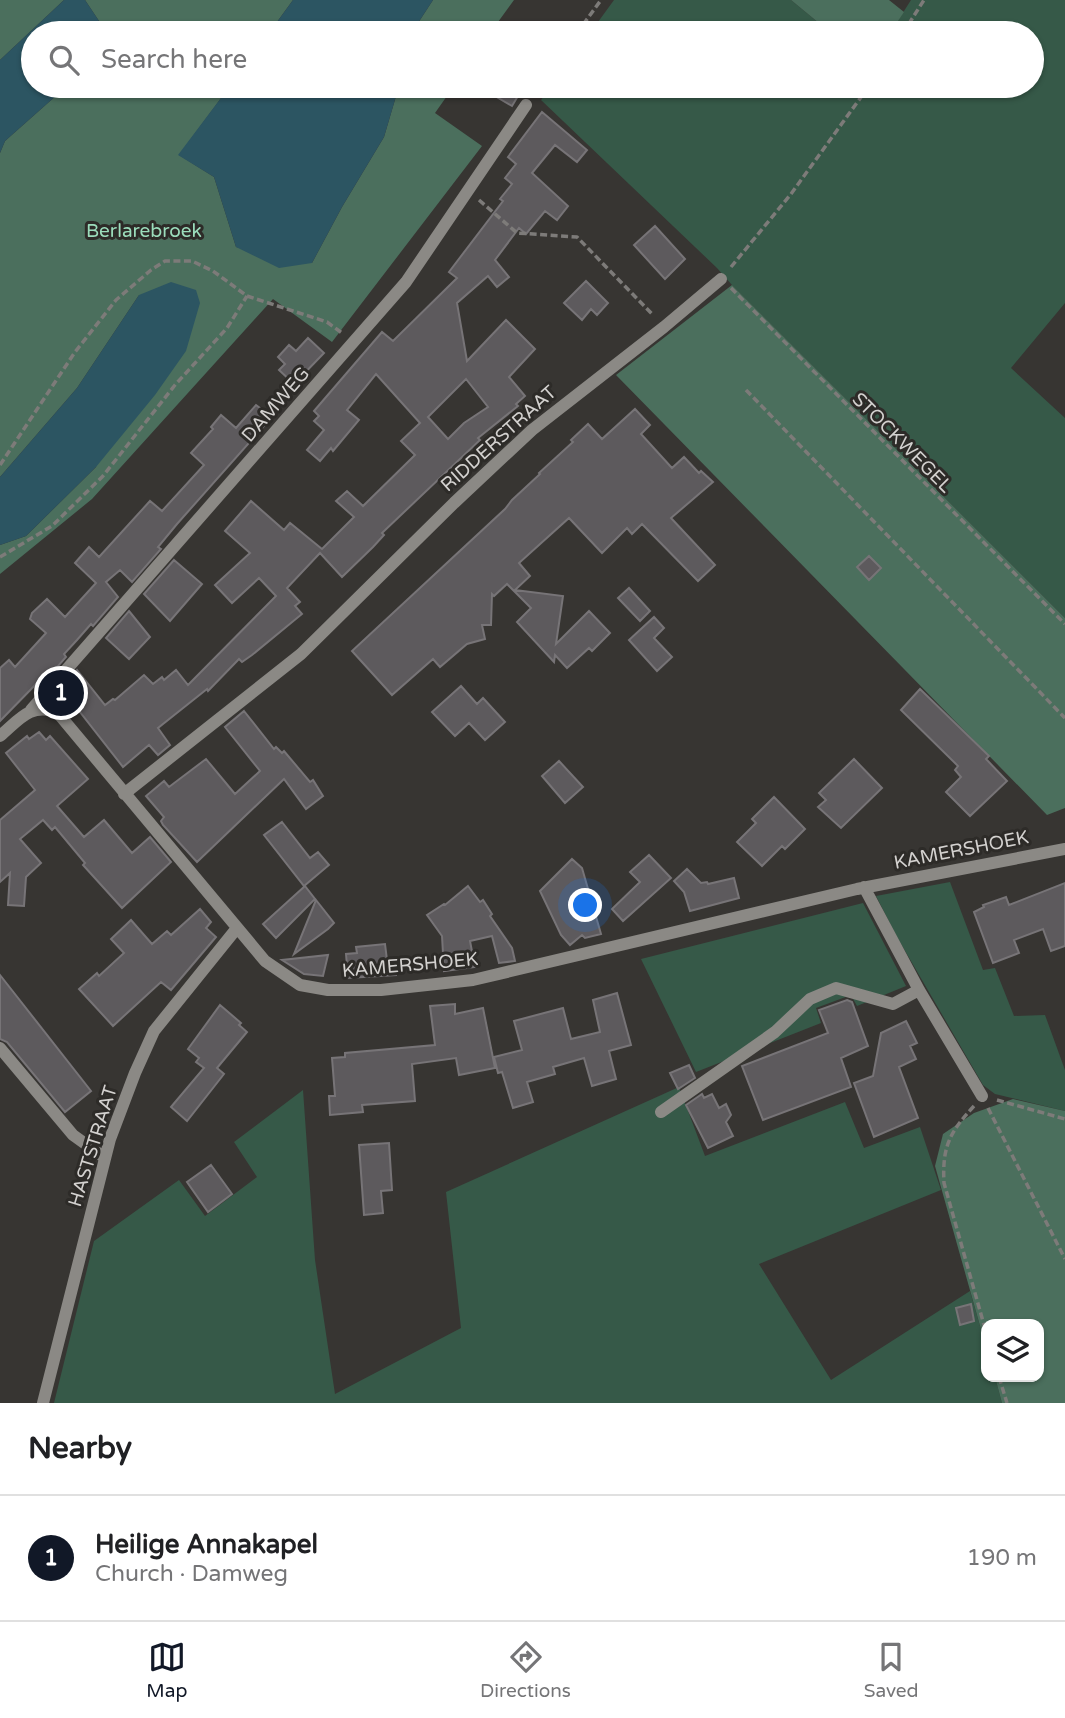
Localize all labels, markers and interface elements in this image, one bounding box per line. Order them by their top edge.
search box [21,21,1044,98]
icon: search [45,41,83,79]
text: Search here [101,44,247,75]
park label: Berlarebroek [86,220,202,242]
street label: DAMWEG [237,363,314,447]
street label: RIDDERSTRAAT [436,381,561,496]
street label: STOCKWEGEL [848,388,957,497]
pin: 1 [38,667,84,719]
street label: KAMERSHOEK [892,826,1031,874]
your location [568,888,602,922]
street label: KAMERSHOEK [341,948,479,982]
street label: HASTSTRAAT [64,1083,122,1210]
map controls [981,1319,1044,1382]
button: layers [981,1319,1044,1382]
text: Nearby [28,1430,132,1467]
text: Heilige Annakapel [95,1529,318,1560]
text: 1 [44,1544,58,1572]
text: 190 m [967,1544,1037,1572]
text: Church · Damweg [95,1560,288,1588]
tab: Map [146,1638,187,1702]
tab: Directions [480,1638,571,1702]
tab: Saved [864,1638,919,1702]

